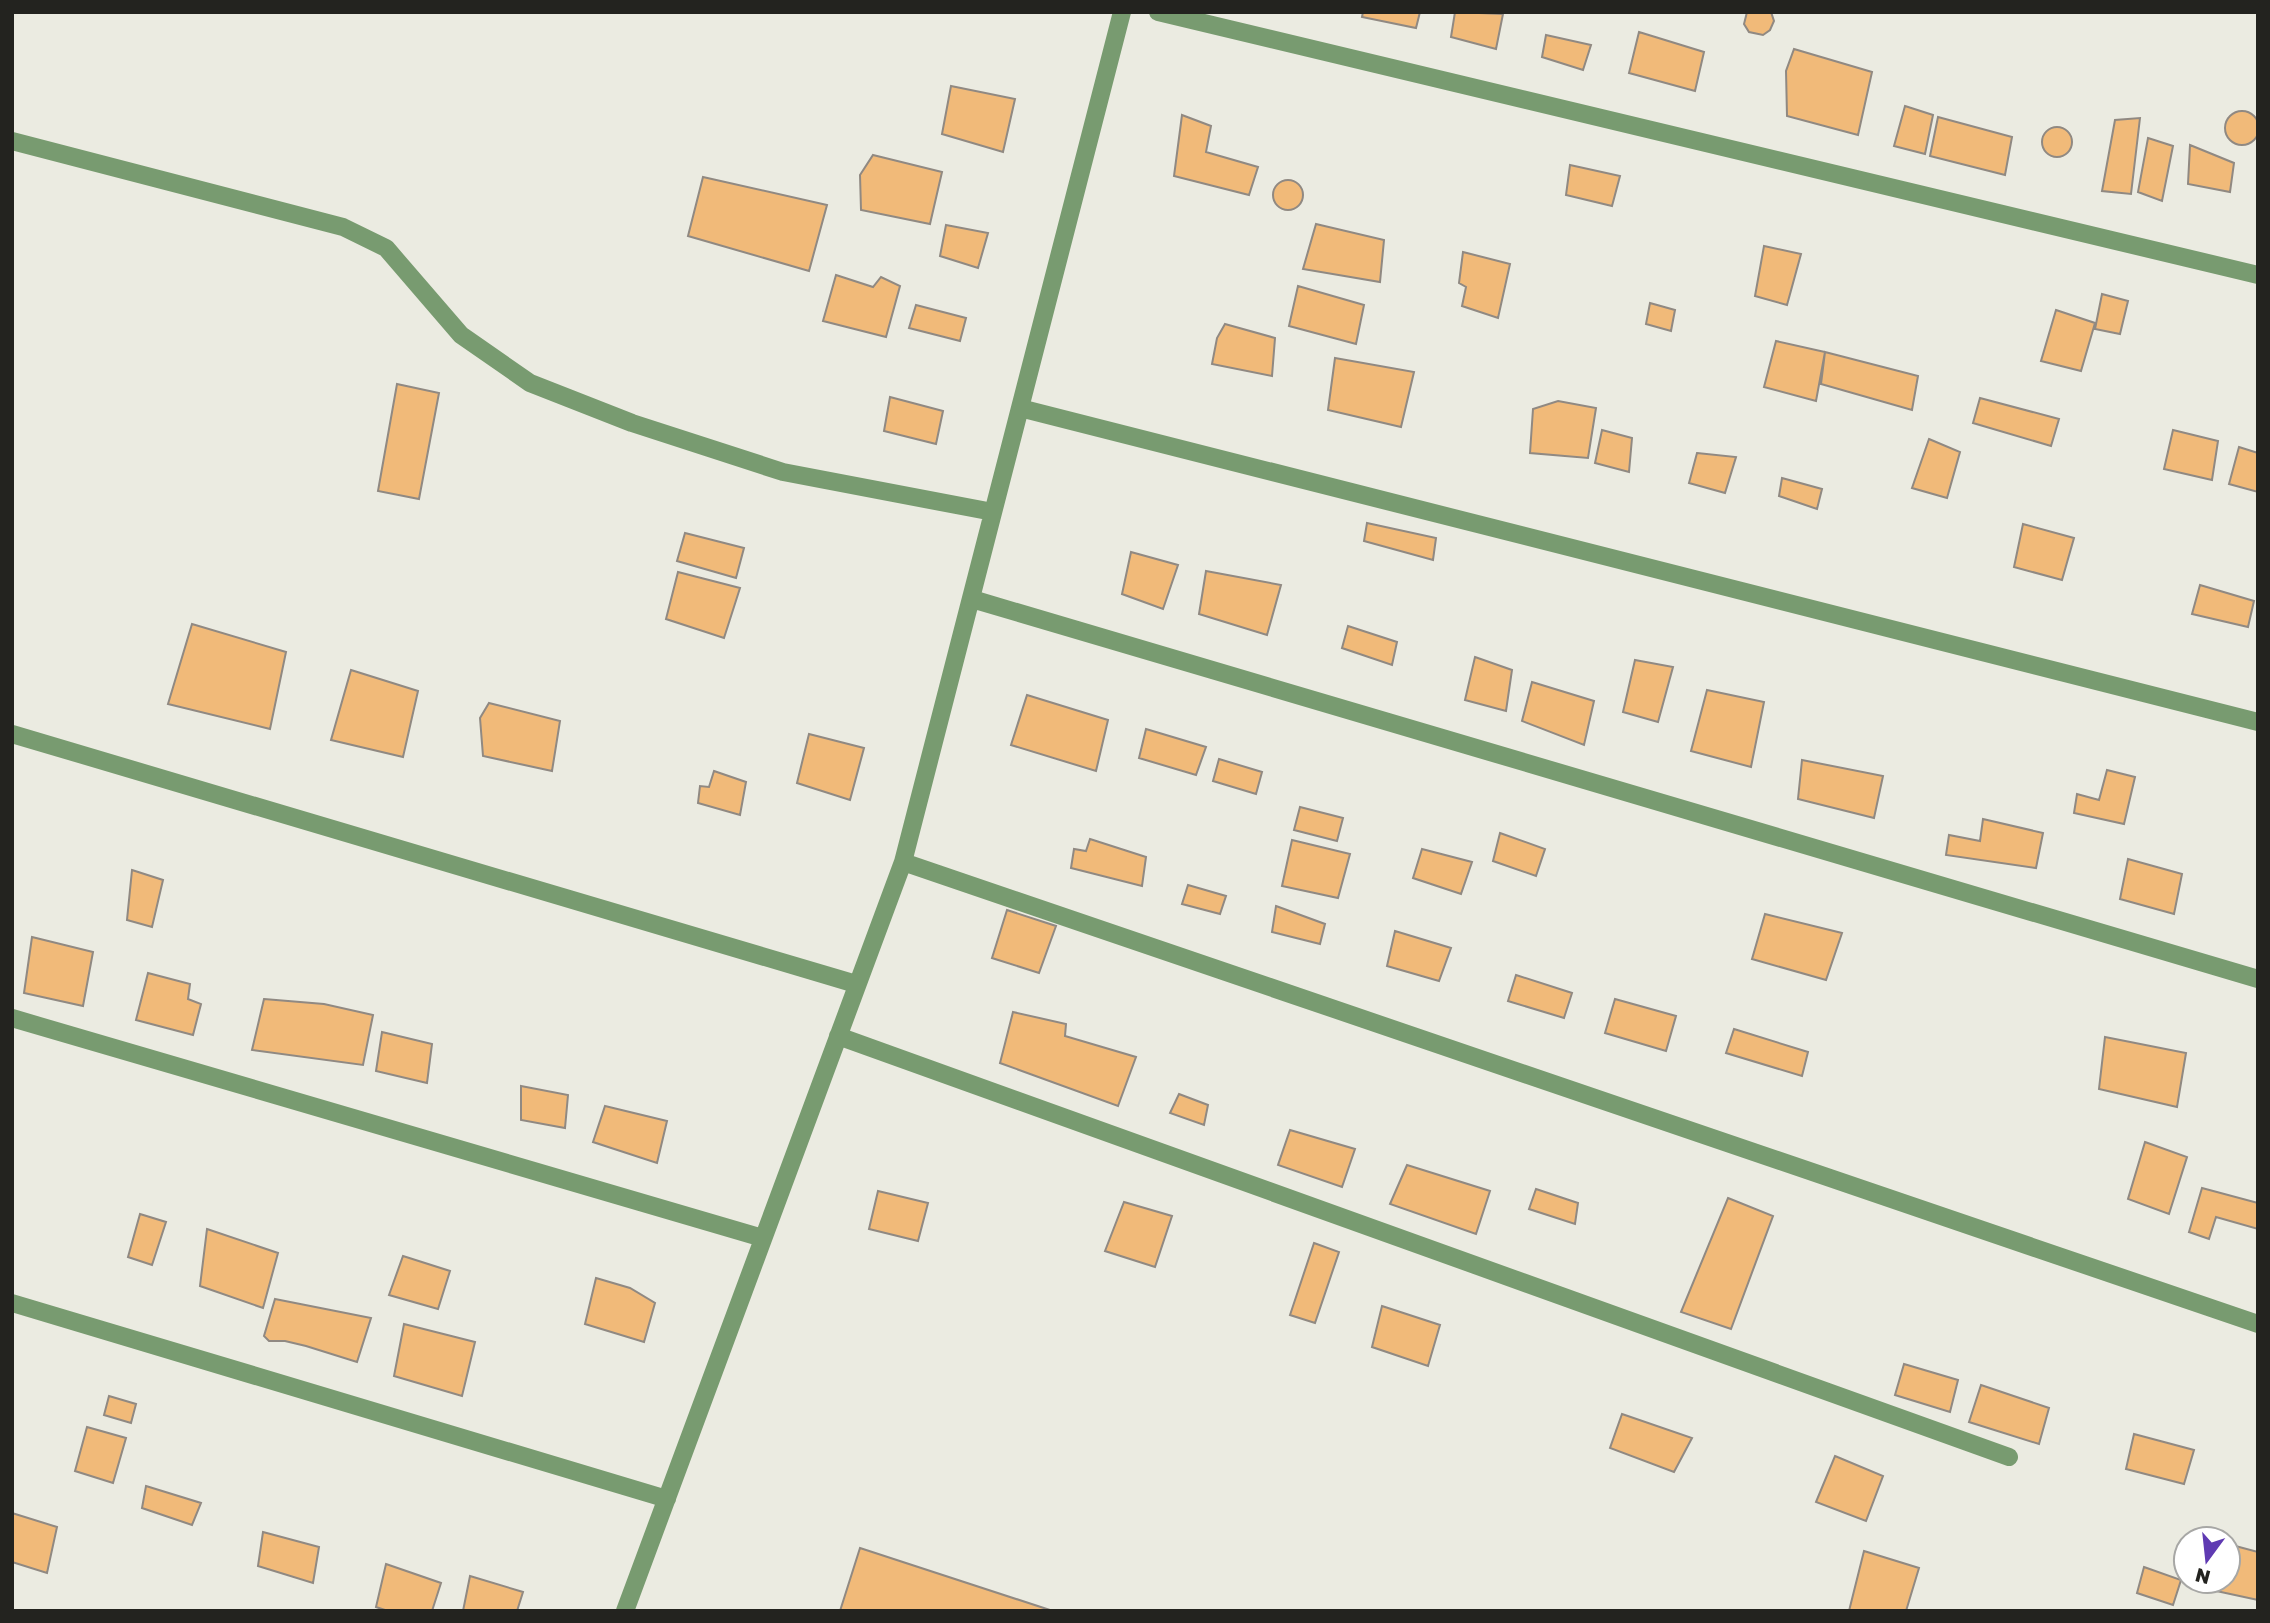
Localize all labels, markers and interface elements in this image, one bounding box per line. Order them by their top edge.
north arrow [2172,1525,2242,1595]
text: N [2193,1564,2212,1590]

